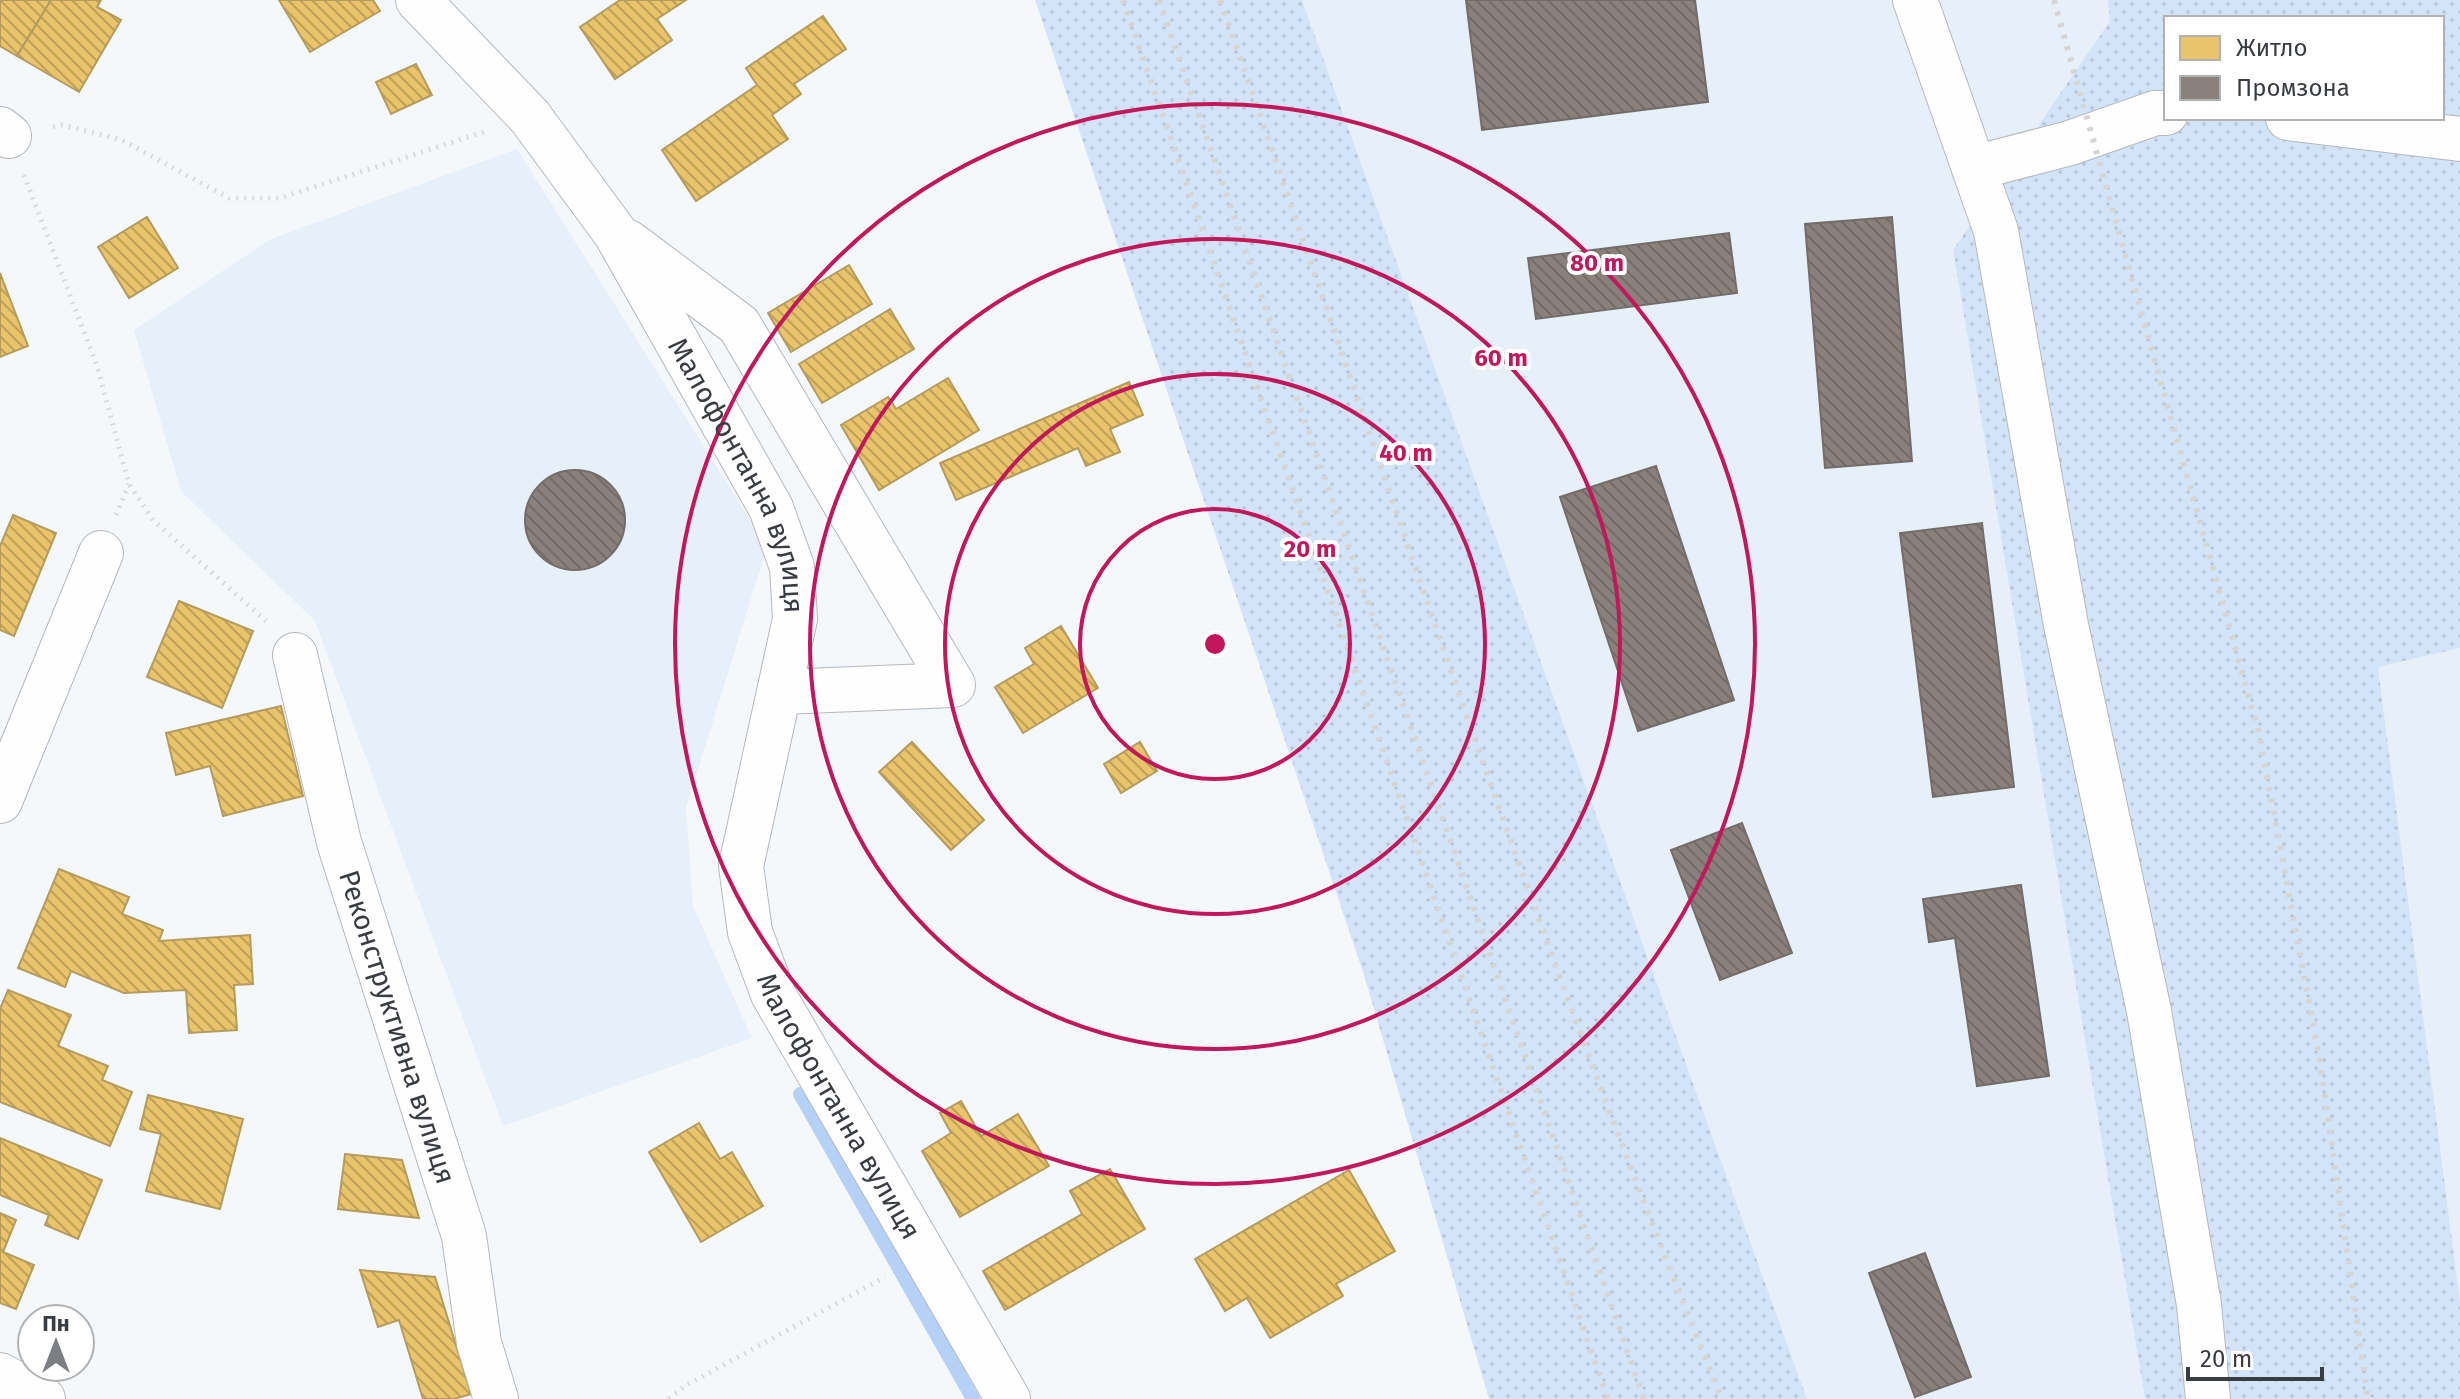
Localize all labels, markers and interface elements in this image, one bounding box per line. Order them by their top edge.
legend [2164,16,2444,120]
text: Житло [2236,34,2308,62]
text: Промзона [2236,74,2350,102]
text: 80 m [1570,249,1624,277]
street label: Малофонтанна вулиця [662,332,811,614]
text: 60 m [1474,344,1528,372]
text: 40 m [1379,439,1433,467]
text: 20 m [1284,535,1336,563]
centre of rings [1201,630,1229,658]
street label: Реконструктивна вулиця [332,866,463,1188]
street label: Малофонтанна вулиця [750,968,928,1245]
north arrow [16,1303,96,1383]
text: Пн [42,1310,70,1337]
scale bar [2188,1331,2322,1381]
text: 20 m [2200,1345,2252,1373]

